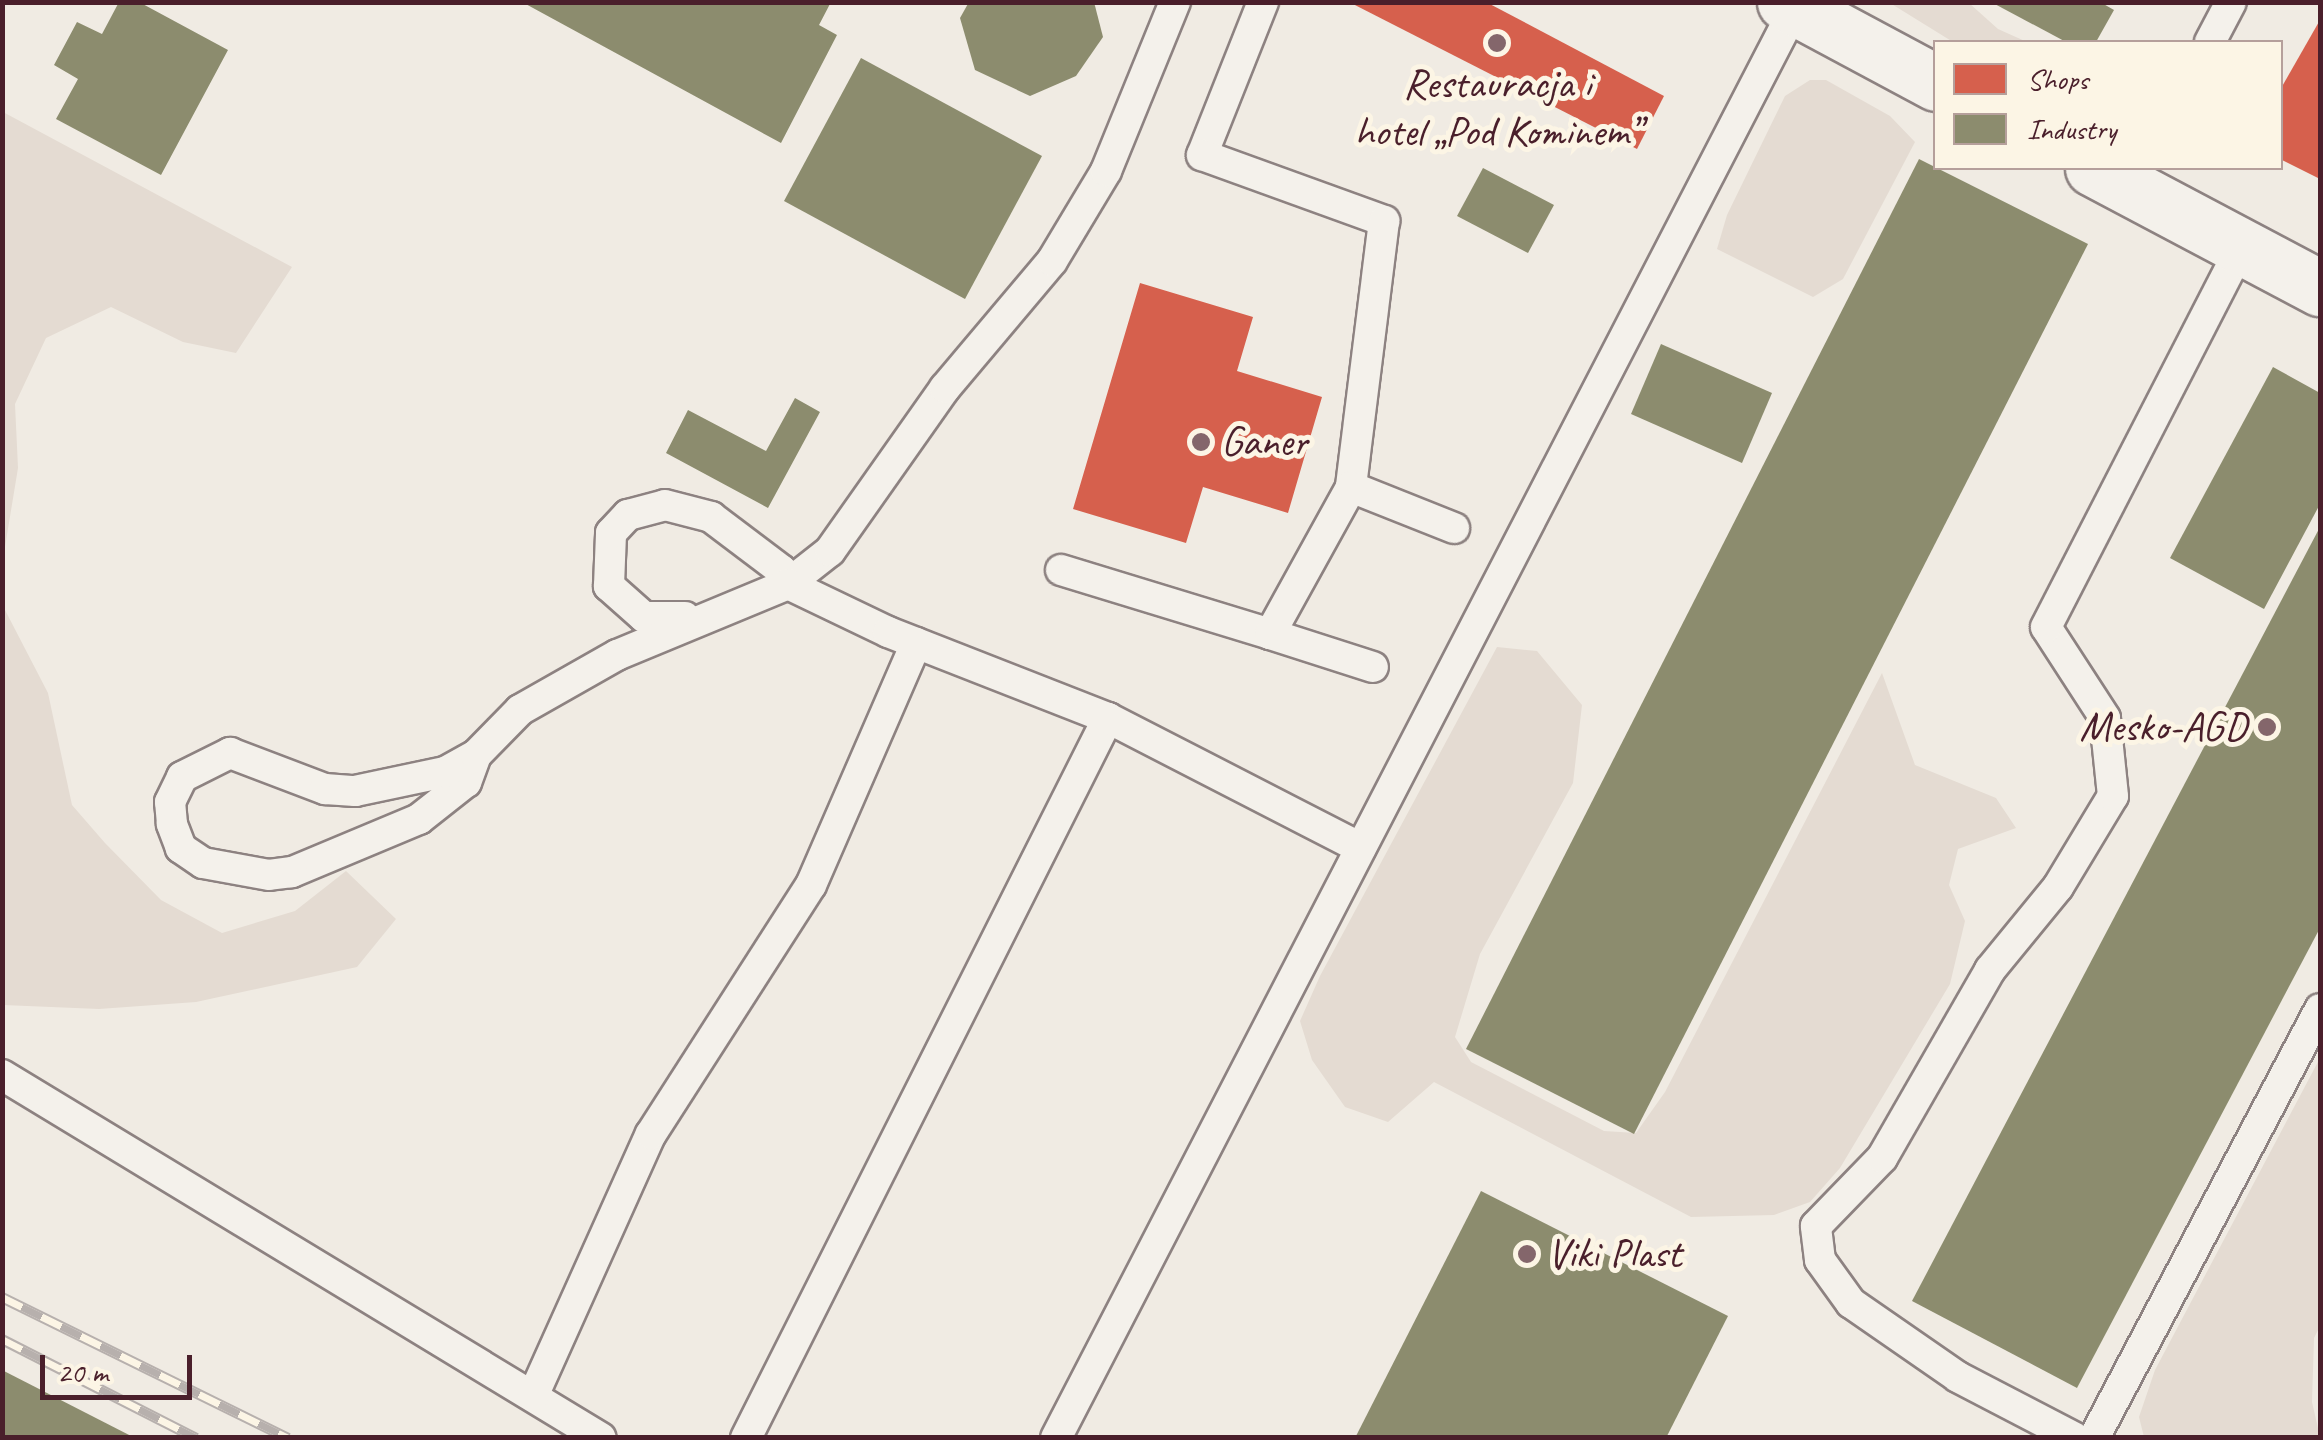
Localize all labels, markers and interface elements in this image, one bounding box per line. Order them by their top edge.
marker: Restauracja i hotel „Pod Kominem” [1486,32,1508,54]
legend [1933,40,2283,170]
place label: Restauracja i hotel „Pod Kominem” [1356,59,1638,158]
text: Shops [2027,60,2088,98]
text: Industry [2027,110,2116,148]
place label: Ganer [1221,417,1307,467]
marker: Ganer [1190,431,1212,453]
place label: Mesko-AGD [2080,702,2247,752]
marker: Mesko-AGD [2256,716,2278,738]
place label: Viki Plast [1547,1229,1682,1279]
marker: Viki Plast [1516,1243,1538,1265]
scale bar [45,1335,198,1397]
text: 20 m [57,1353,108,1391]

